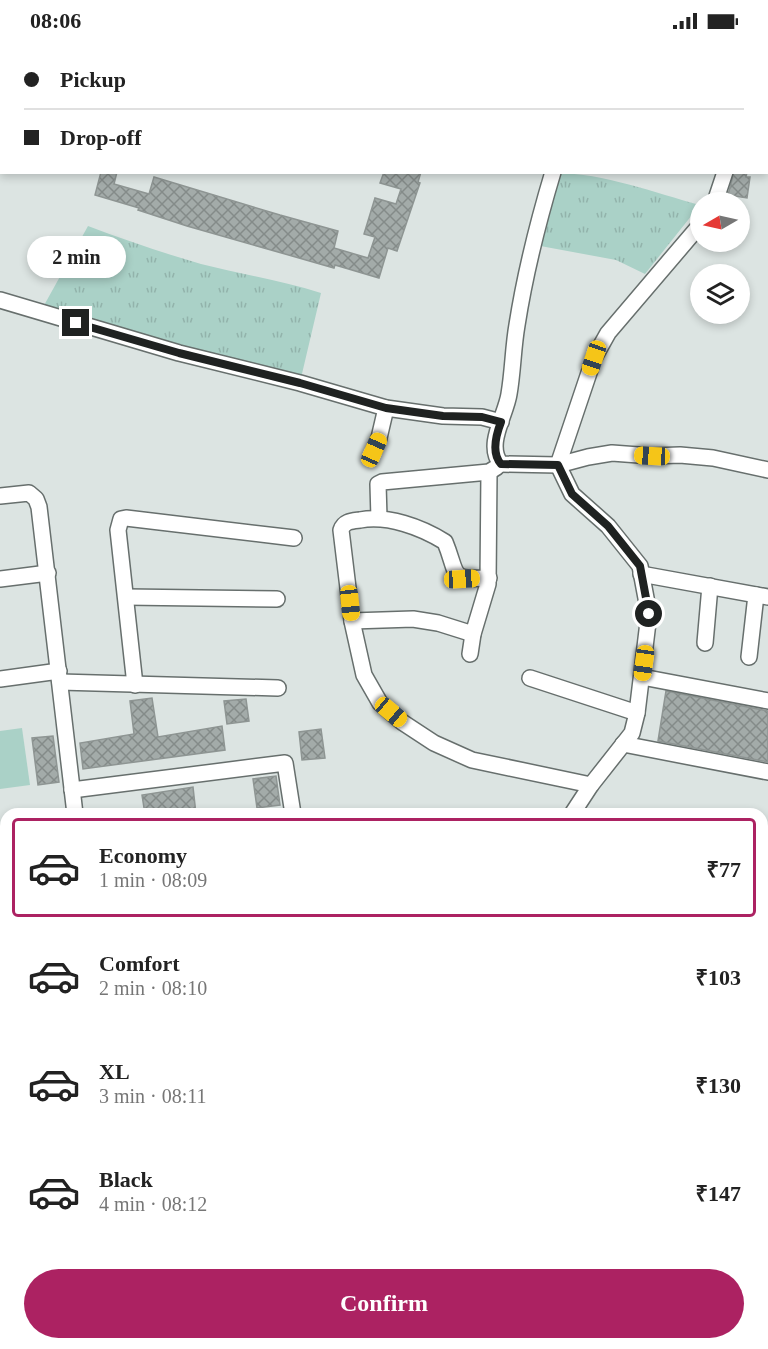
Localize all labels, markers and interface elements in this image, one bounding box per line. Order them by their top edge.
text: 08:06 [30,8,81,33]
text: Pickup [60,67,126,92]
text: Drop-off [60,125,141,150]
north arrow [690,192,750,252]
map controls [690,192,750,324]
callout: 2 min [26,236,125,278]
text: 2 min [52,246,101,268]
button: layers [690,264,750,324]
route end [62,309,89,336]
car [580,338,608,378]
car [358,430,390,470]
car [634,446,670,466]
car [444,569,480,589]
car [339,584,361,622]
route start [635,600,662,627]
car [633,644,655,682]
car [371,694,411,730]
icon: car [27,841,81,895]
text: Economy [99,843,187,868]
text: ₹77 [706,857,741,882]
text: 1 min · 08:09 [99,869,207,891]
icon: car [27,949,81,1003]
text: Comfort [99,951,180,976]
text: ₹103 [695,965,741,990]
text: 2 min · 08:10 [99,977,207,999]
icon: car [27,1057,81,1111]
text: XL [99,1059,130,1084]
text: ₹130 [695,1073,741,1098]
text: 3 min · 08:11 [99,1085,207,1107]
icon: car [27,1165,81,1219]
text: Black [99,1167,153,1192]
text: ₹147 [695,1181,741,1206]
text: 4 min · 08:12 [99,1193,207,1215]
button: Confirm [24,1269,744,1338]

